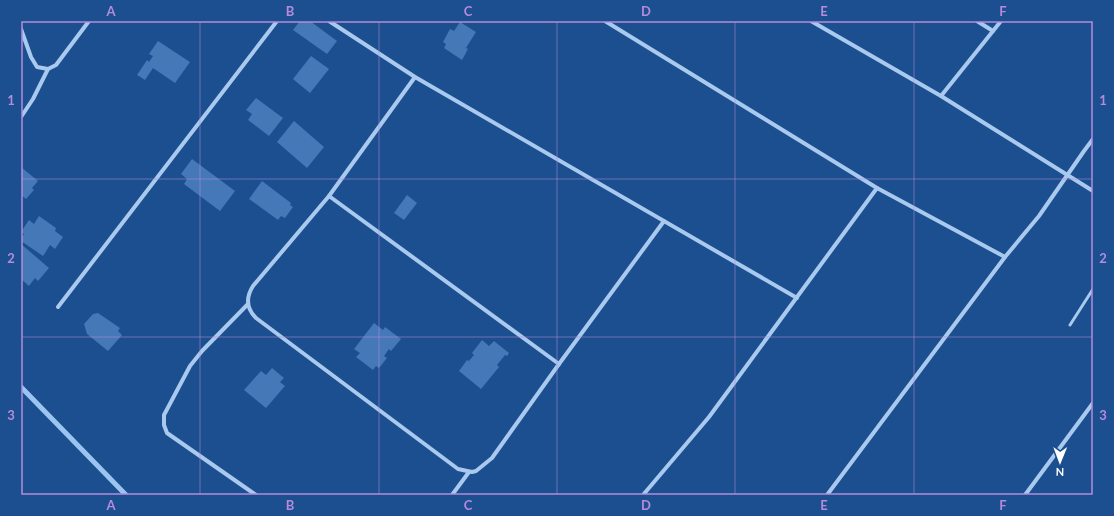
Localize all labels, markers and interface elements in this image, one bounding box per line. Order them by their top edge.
text: A [105,3,116,19]
text: B [286,3,295,19]
text: C [464,3,473,19]
text: D [641,3,651,19]
text: E [820,3,828,19]
text: F [999,3,1007,19]
text: 1 [7,92,15,108]
text: 1 [1099,92,1107,108]
text: 2 [7,250,15,266]
text: 2 [1099,250,1107,266]
text: 3 [7,407,15,423]
text: 3 [1099,407,1107,423]
north arrow [1040,442,1080,482]
text: N [1055,466,1064,479]
text: A [105,497,116,513]
text: B [286,497,295,513]
text: C [464,497,473,513]
text: D [641,497,651,513]
text: E [820,497,828,513]
text: F [999,497,1007,513]

